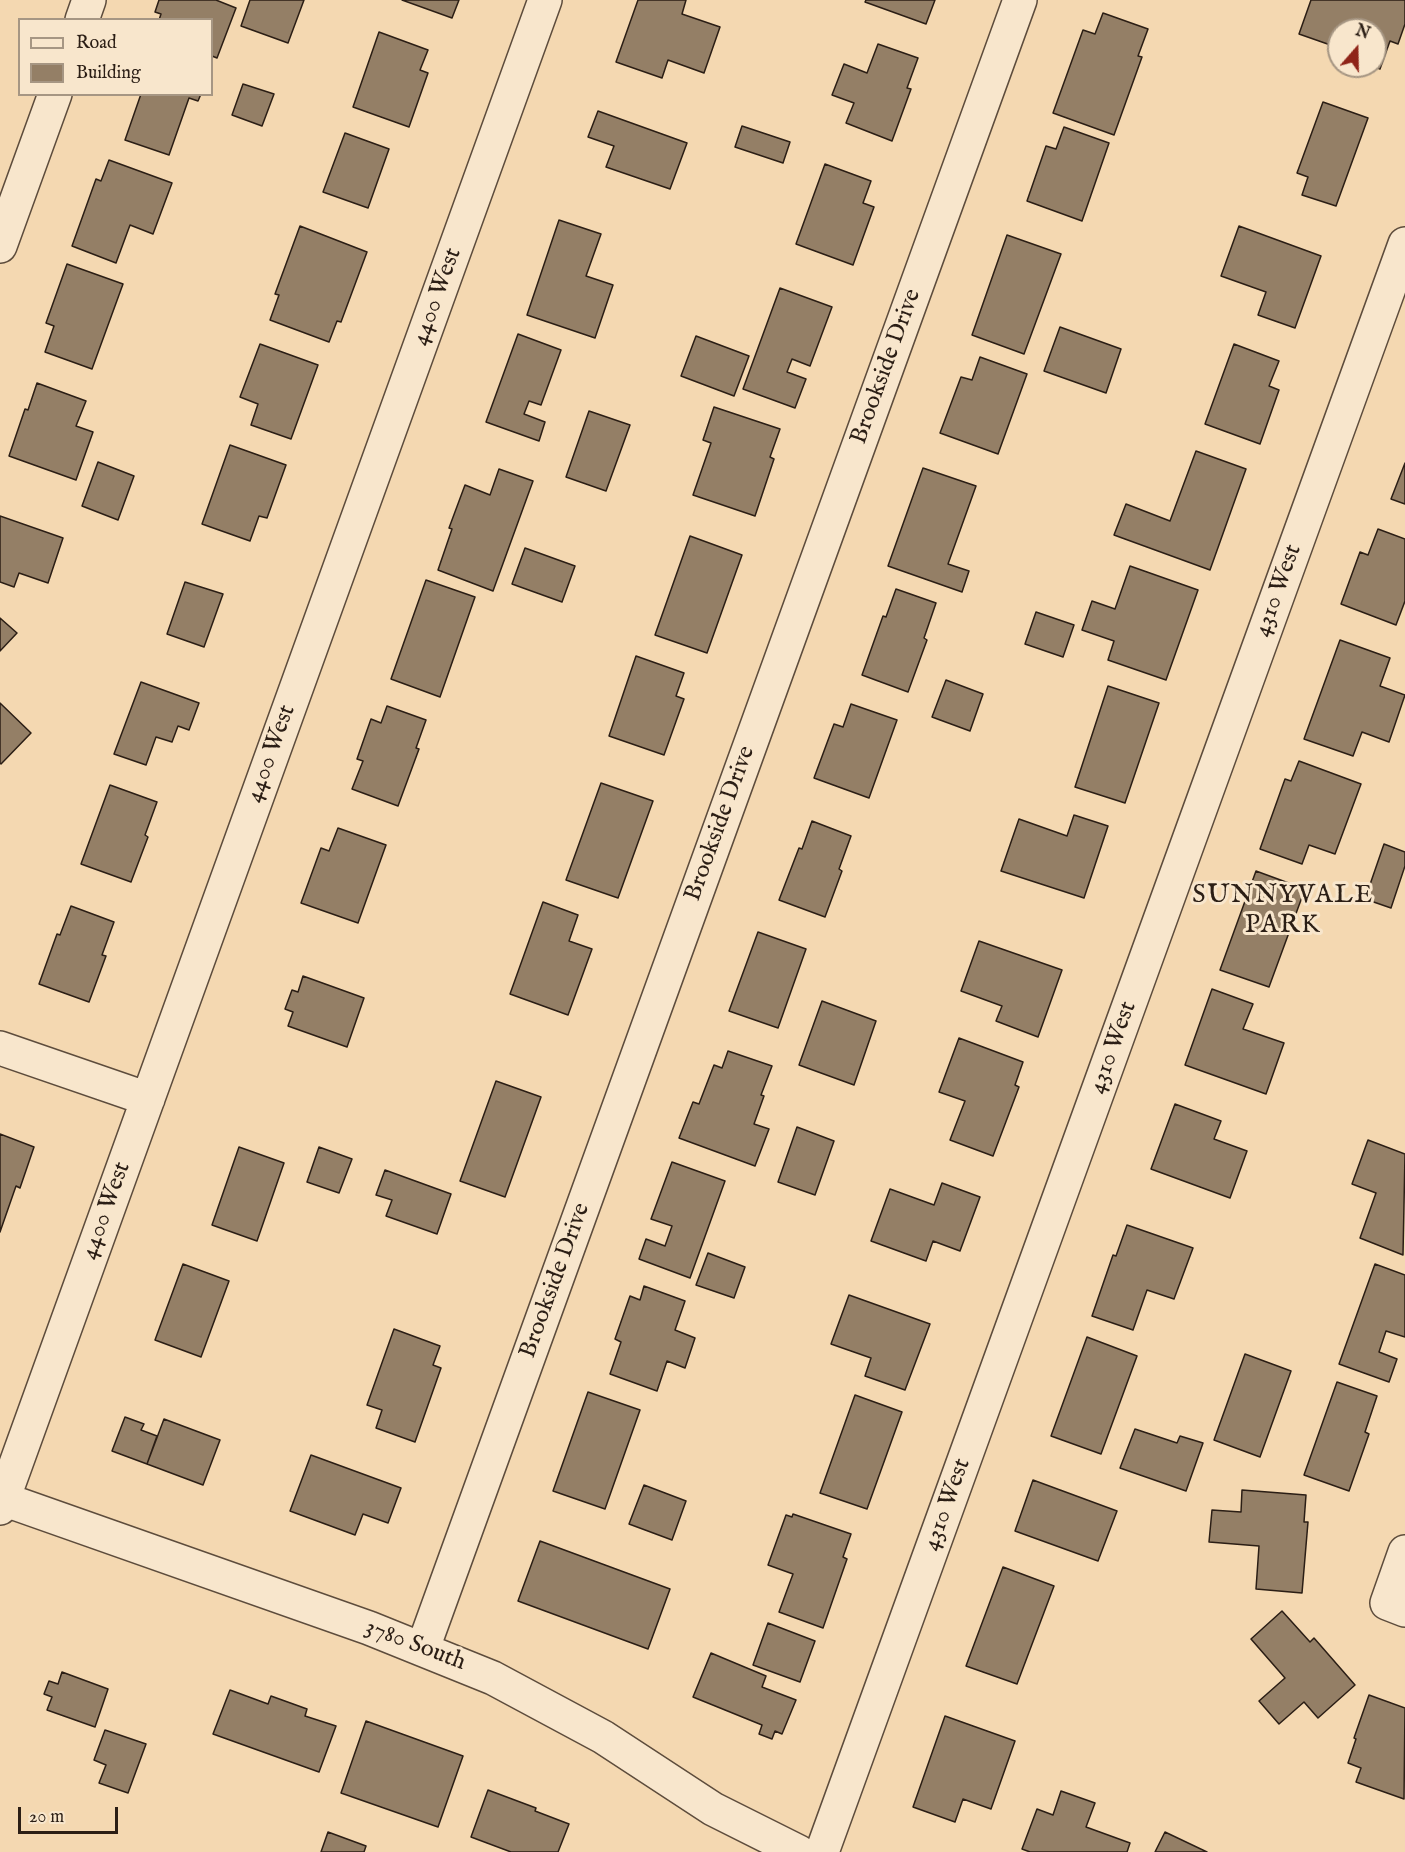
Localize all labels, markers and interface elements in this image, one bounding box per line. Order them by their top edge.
legend [18,18,213,96]
north arrow [1327,18,1387,78]
text: N [1353,21,1372,45]
text: Road [76,32,117,55]
text: Building [76,62,141,85]
street label: 4400 West [407,244,469,350]
street label: Brookside Drive [846,285,928,449]
street label: 4310 West [1249,541,1309,641]
street label: 4400 West [241,701,303,807]
street label: Brookside Drive [680,742,762,906]
district label: SUNNYVALE PARK [1192,881,1374,942]
street label: 4310 West [1084,998,1144,1098]
street label: 4400 West [76,1158,138,1264]
street label: Brookside Drive [515,1199,597,1363]
street label: 4310 West [918,1455,978,1555]
street label: 3780 South [361,1614,469,1678]
scale bar [21,1795,122,1833]
text: 20 m [29,1806,64,1829]

